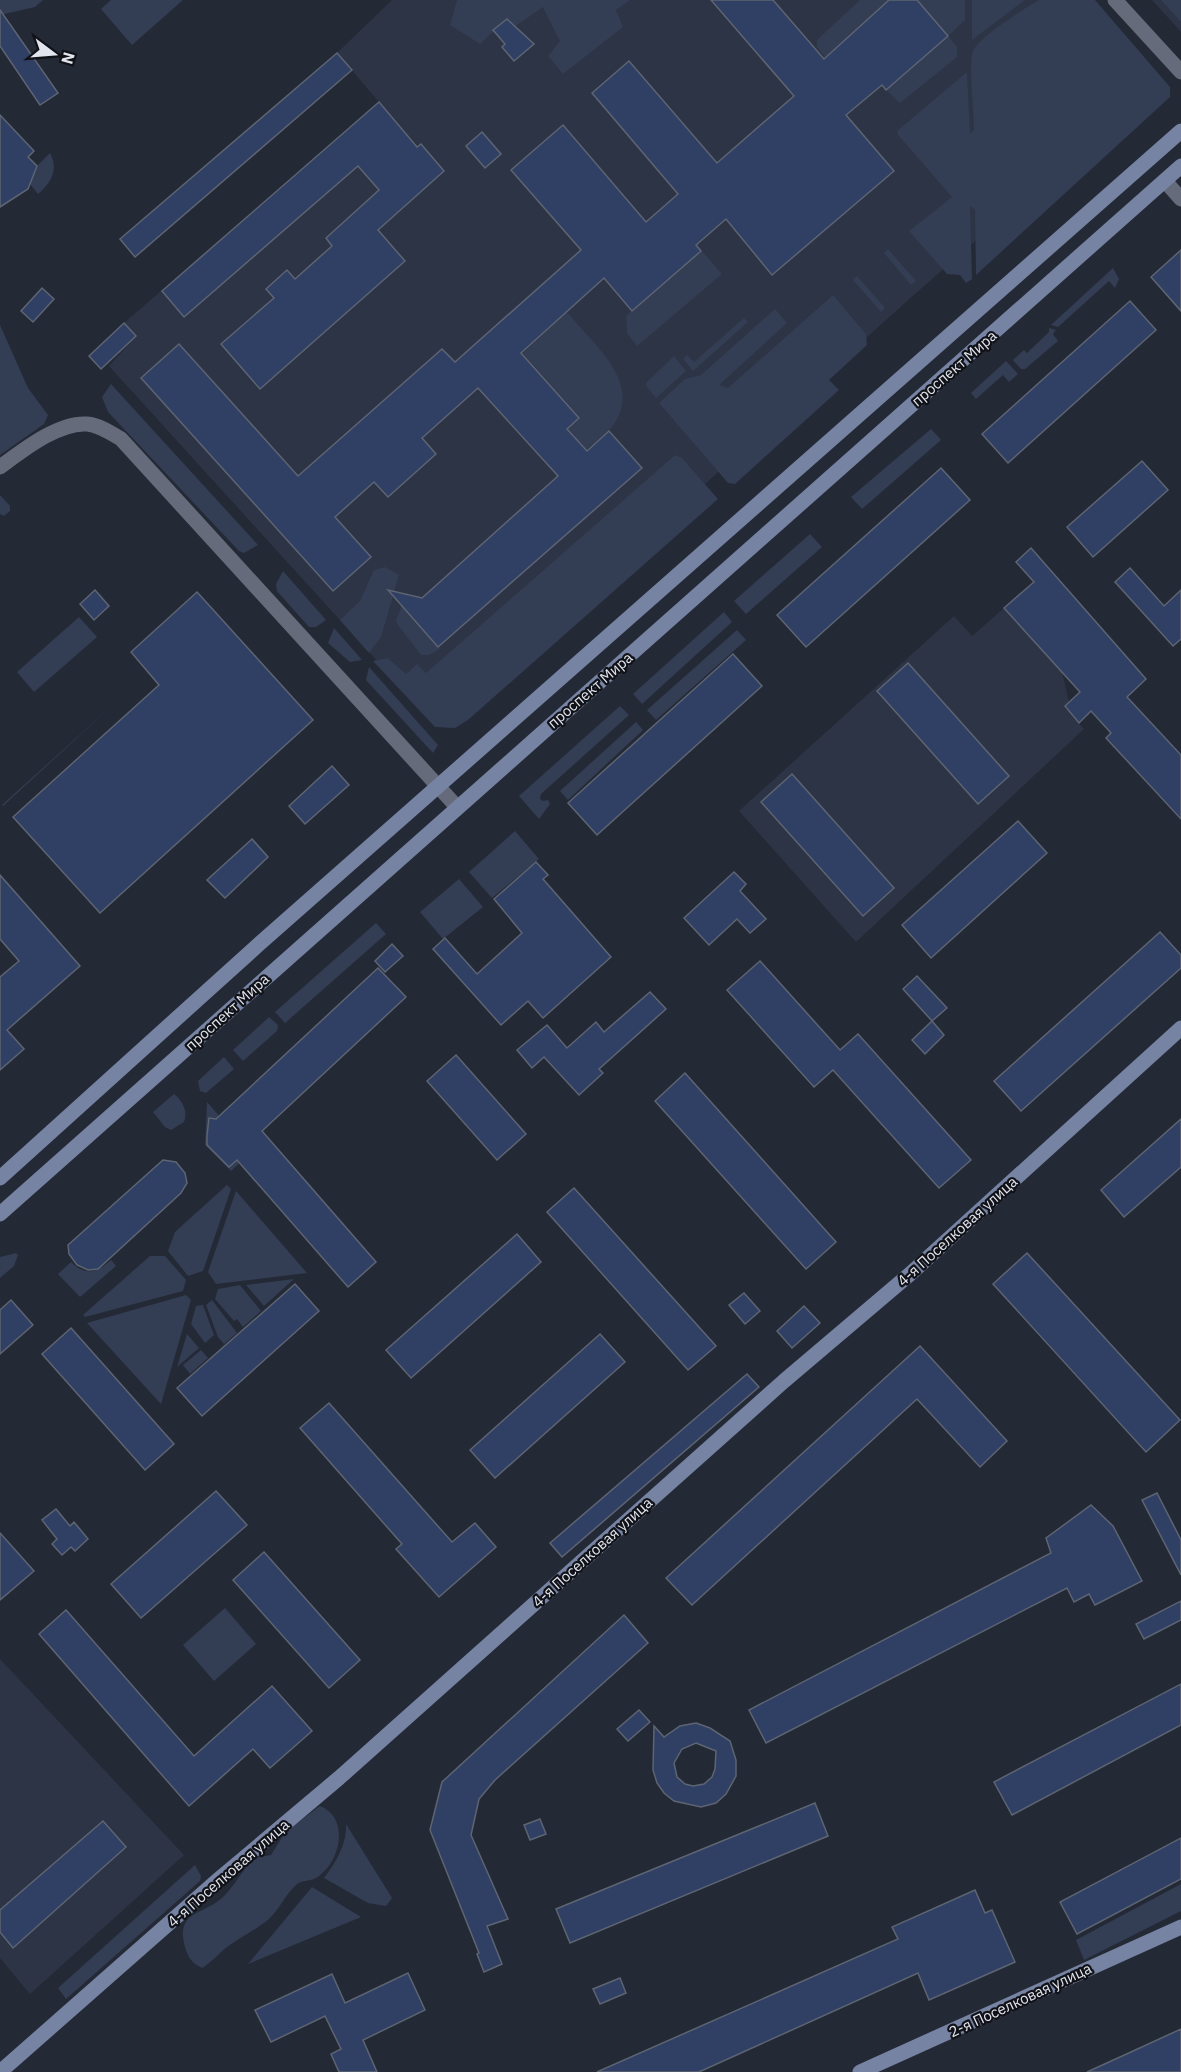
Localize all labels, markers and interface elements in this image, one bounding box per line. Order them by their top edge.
north arrow [24,24,84,84]
text: N [57,50,80,66]
street label: проспект Мира [908,326,1000,410]
street label: проспект Мира [544,648,636,732]
street label: проспект Мира [181,969,273,1055]
street label: 4-я Поселковая улица [893,1172,1021,1290]
street label: 4-я Поселковая улица [528,1493,656,1611]
street label: 4-я Поселковая улица [163,1815,293,1931]
street label: 2-я Поселковая улица [946,1959,1094,2041]

